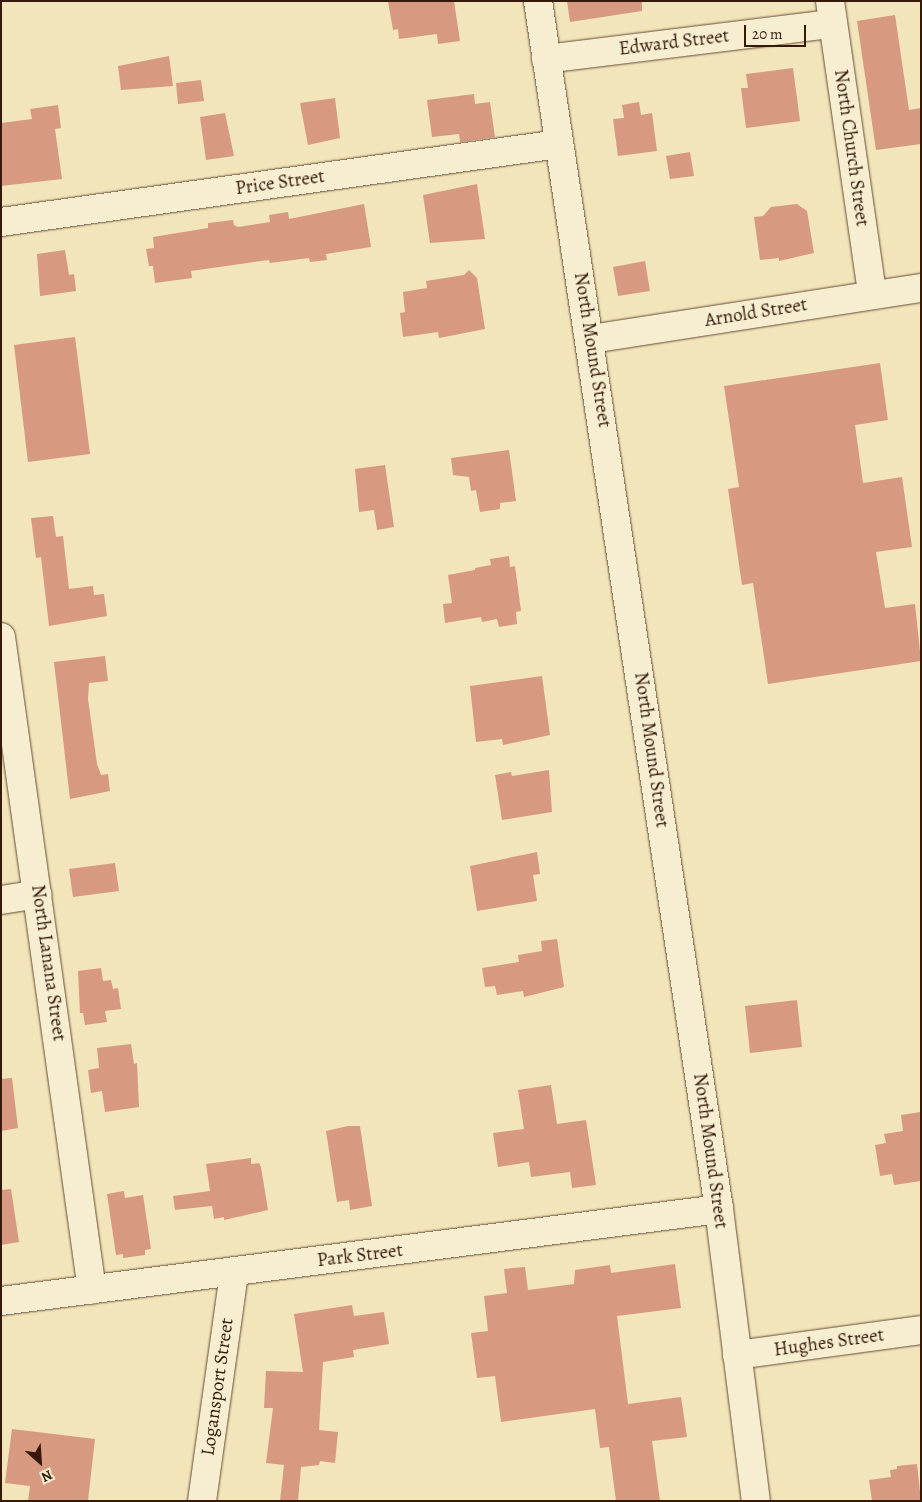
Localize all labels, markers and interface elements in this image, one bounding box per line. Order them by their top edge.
scale bar [747,15,810,47]
text: 20 m [752,24,783,44]
street label: Edward Street [618,25,730,61]
street label: North Church Street [829,68,873,228]
street label: Price Street [234,165,326,201]
street label: North Mound Street [568,271,616,429]
street label: Arnold Street [703,294,809,332]
street label: North Mound Street [629,671,673,829]
street label: North Lanana Street [26,883,70,1043]
street label: North Mound Street [688,1072,732,1230]
street label: Park Street [316,1239,404,1273]
street label: Logansport Street [197,1317,239,1457]
street label: Hughes Street [773,1324,885,1362]
north arrow [15,1437,65,1487]
text: N [38,1465,56,1487]

